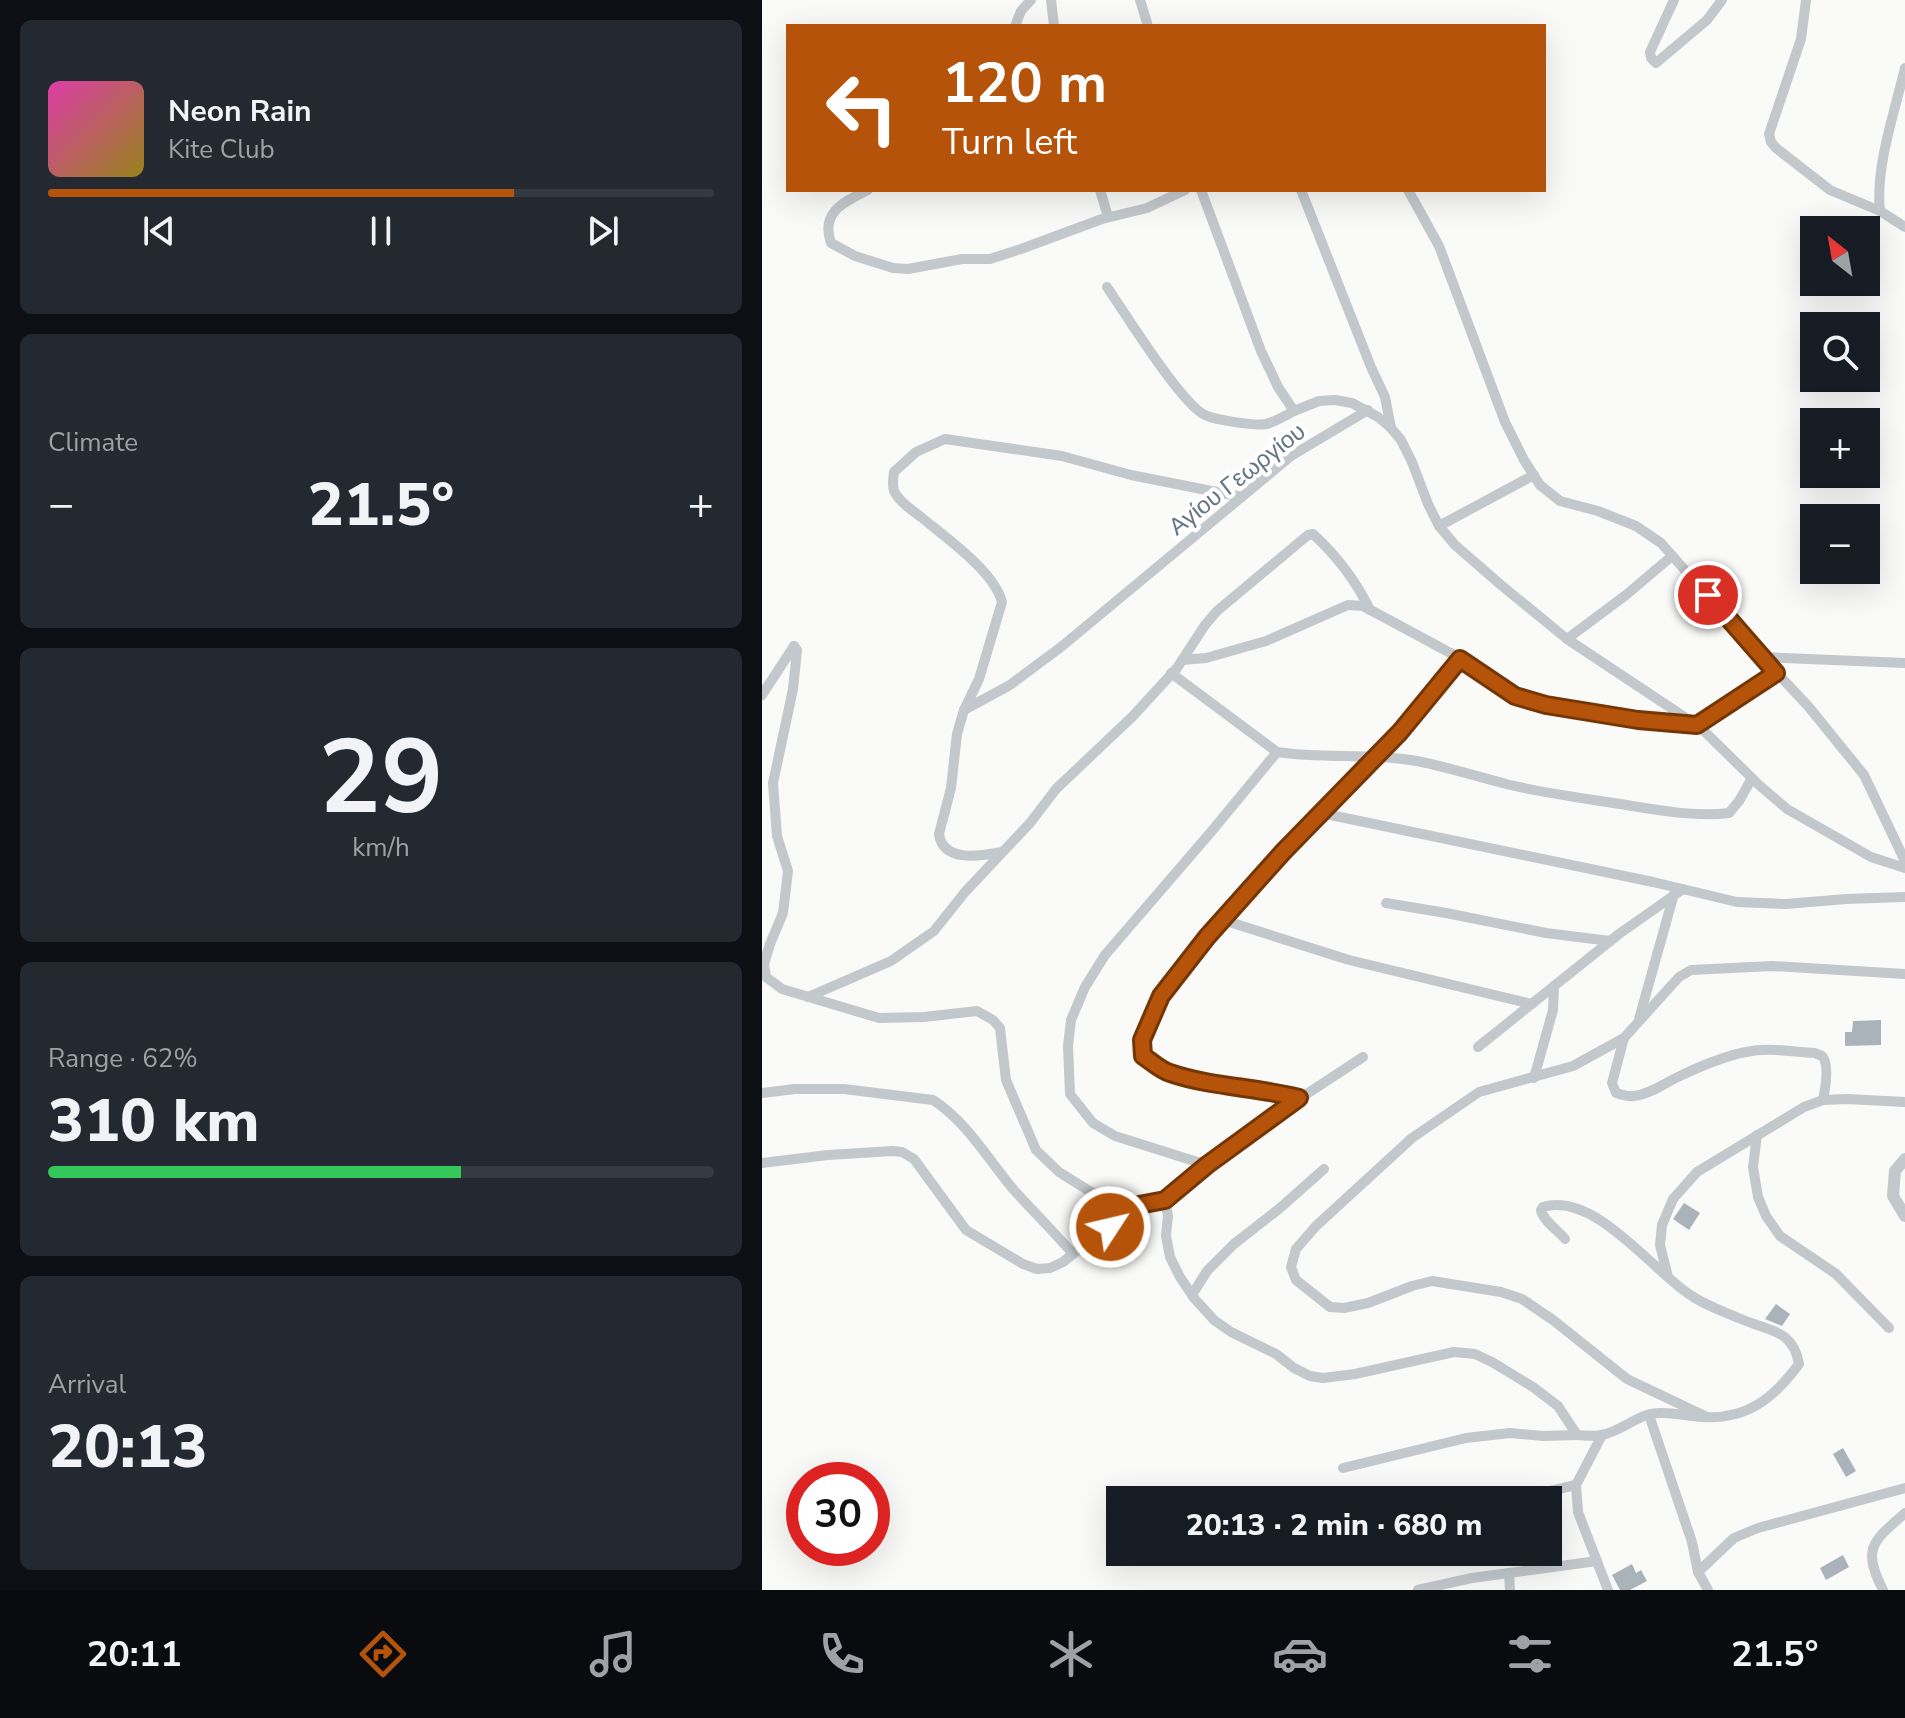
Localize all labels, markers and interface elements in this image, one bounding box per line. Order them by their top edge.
text: 120 m [942,45,1107,122]
icon: left [810,56,914,160]
text: Neon Rain [168,91,312,132]
text: Turn left [942,118,1077,167]
text: Kite Club [168,132,275,167]
icon: previous [137,209,181,253]
icon: pause [359,209,403,253]
icon: next [581,209,625,253]
north arrow [1800,216,1880,296]
map controls [1800,216,1880,584]
button: search [1800,312,1880,392]
button: + [1800,408,1880,488]
street label: Αγίου Γεωργίου [1162,415,1312,543]
text: Climate [48,425,138,460]
text: 21.5° [308,464,454,546]
text: − [48,475,74,535]
text: + [688,475,714,535]
button: − [1800,504,1880,584]
pin [1674,561,1742,629]
icon: arrive [1686,573,1730,617]
text: 29 [319,707,443,849]
text: km/h [352,830,410,865]
text: Range · 62% [48,1041,198,1076]
text: 310 km [48,1080,260,1162]
position arrow [1068,1185,1152,1269]
text: Arrival [48,1367,126,1402]
text: 20:13 [48,1406,208,1488]
speed limit sign: 30 [786,1462,890,1566]
text: 20:13 · 2 min · 680 m [1186,1505,1482,1546]
icon: directions [355,1626,411,1682]
icon: music [585,1626,641,1682]
icon: phone [814,1626,870,1682]
icon: climate [1043,1626,1099,1682]
icon: car [1272,1626,1328,1682]
icon: filters [1502,1626,1558,1682]
text: 20:11 [87,1630,182,1679]
text: 21.5° [1731,1630,1818,1679]

